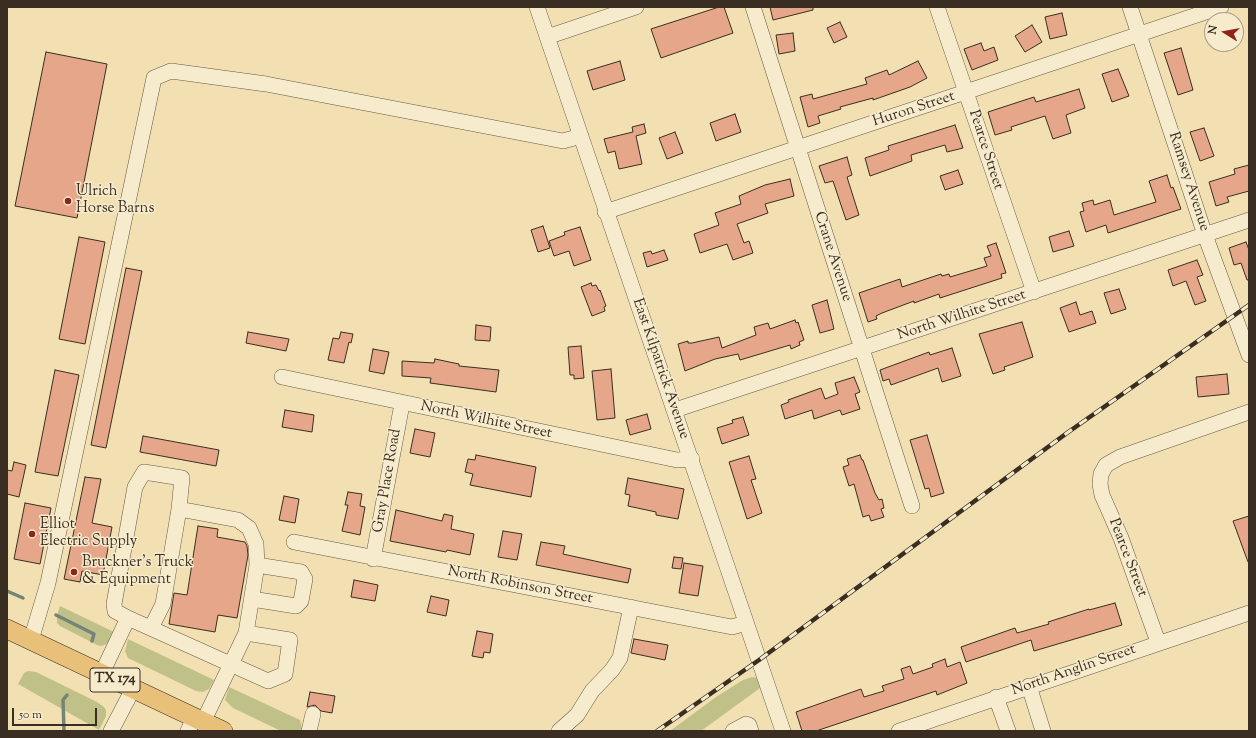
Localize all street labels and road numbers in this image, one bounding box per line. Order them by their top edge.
street label: Huron Street [871,88,957,132]
street label: Pearce Street [964,108,1006,192]
street label: Ramsey Avenue [1163,130,1213,234]
street label: Crane Avenue [809,210,855,304]
street label: North Wilhite Street [896,287,1028,345]
street label: East Kilpatrick Avenue [627,296,693,442]
street label: North Wilhite Street [419,398,553,444]
street label: Gray Place Road [370,428,406,534]
street label: Pearce Street [1104,516,1150,600]
street label: North Robinson Street [446,563,594,609]
street label: North Anglin Street [1010,641,1138,701]
road number: TX 174 [90,668,140,692]

